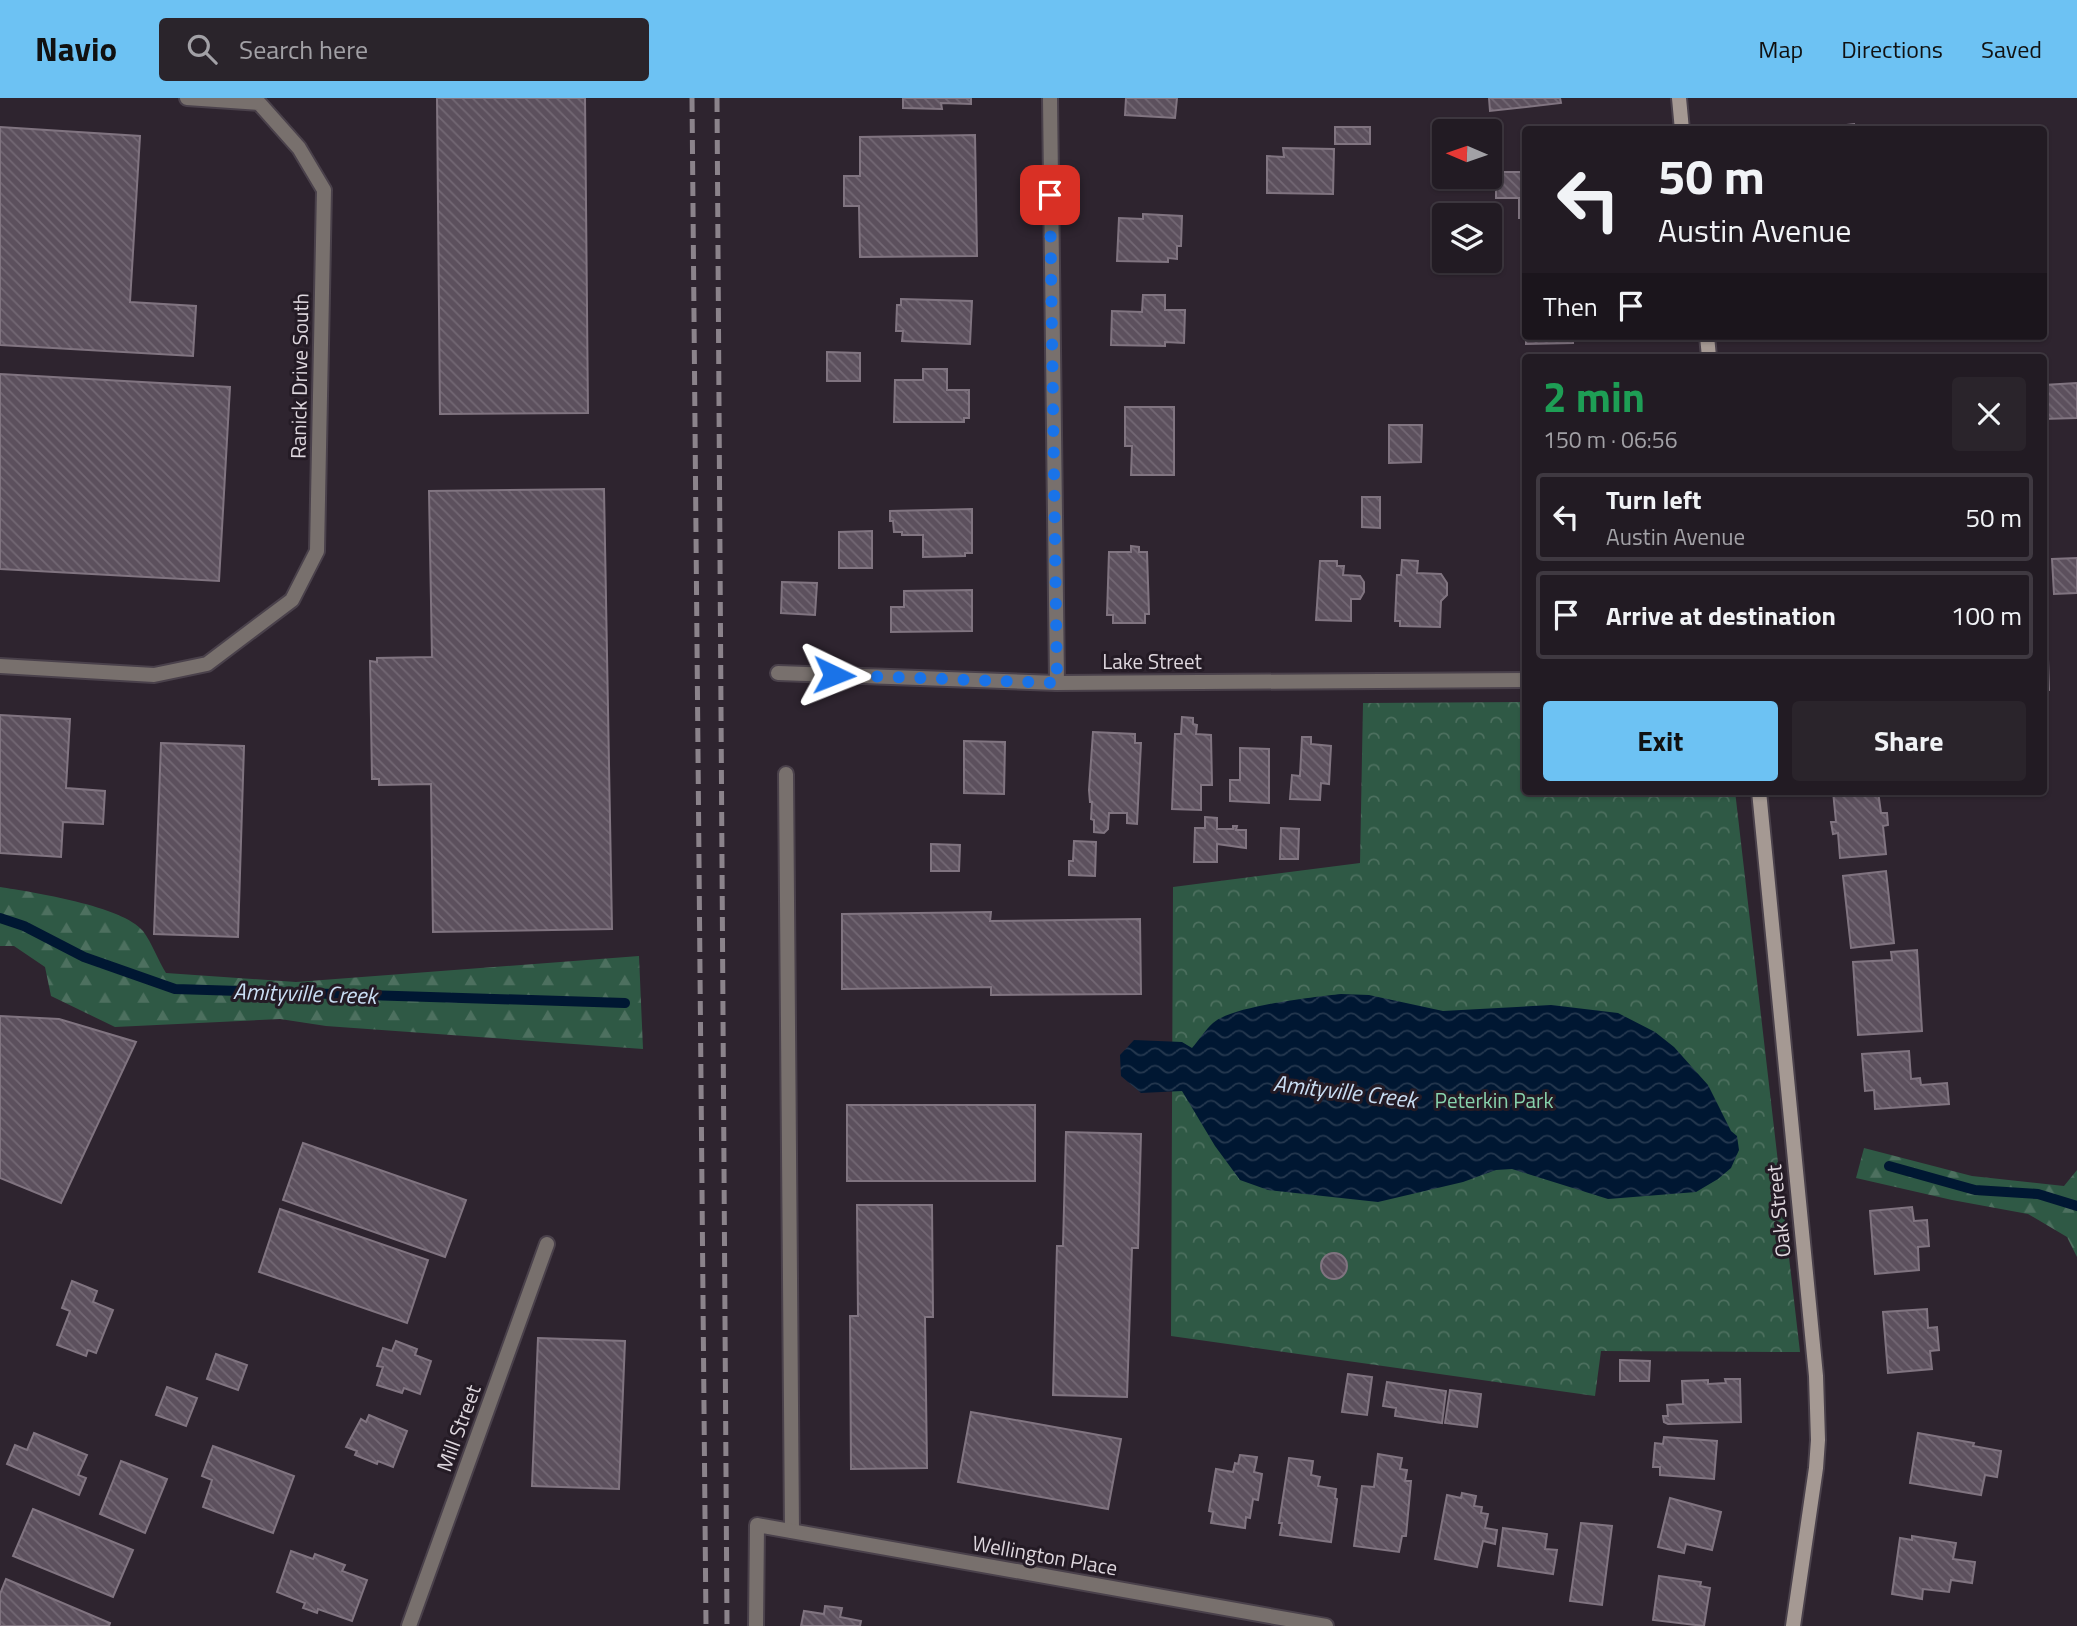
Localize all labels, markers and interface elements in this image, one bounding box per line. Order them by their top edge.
search box [159,18,649,81]
text: Navio [35,24,117,74]
icon: search [183,30,221,68]
text: Search here [239,30,368,69]
text: Map [1758,31,1803,67]
text: Directions [1841,31,1943,67]
text: Saved [1981,31,2042,67]
north arrow [1432,119,1502,189]
map controls [1432,119,1502,273]
text: 50 m [1658,138,1765,213]
icon: left [1543,154,1634,245]
pin [1020,165,1080,225]
icon: arrive [1031,176,1069,214]
button: layers [1432,203,1502,273]
text: Austin Avenue [1658,206,1852,254]
text: Then [1543,287,1598,326]
icon: arrive [1612,287,1650,325]
street label: Ranick Drive South [282,293,316,459]
text: 2 min [1543,364,1645,428]
button: close [1952,377,2026,451]
text: 150 m · 06:56 [1543,422,1678,457]
text: Turn left [1606,480,1701,519]
icon: left [1547,498,1585,536]
text: 50 m [1965,498,2022,537]
text: Austin Avenue [1606,519,1745,554]
icon: arrive [1547,596,1585,634]
text: Arrive at destination [1606,596,1836,635]
text: 100 m [1951,596,2022,635]
position arrow [797,638,871,712]
street label: Lake Street [1102,645,1202,677]
button: Exit [1543,701,1778,781]
button: Share [1792,701,2026,781]
water label: Amityville Creek [232,973,380,1013]
water label: Amityville Creek [1271,1065,1421,1117]
park label: Peterkin Park [1435,1084,1553,1116]
street label: Oak Street [1757,1162,1799,1259]
street label: Mill Street [427,1379,489,1476]
street label: Wellington Place [970,1526,1120,1584]

